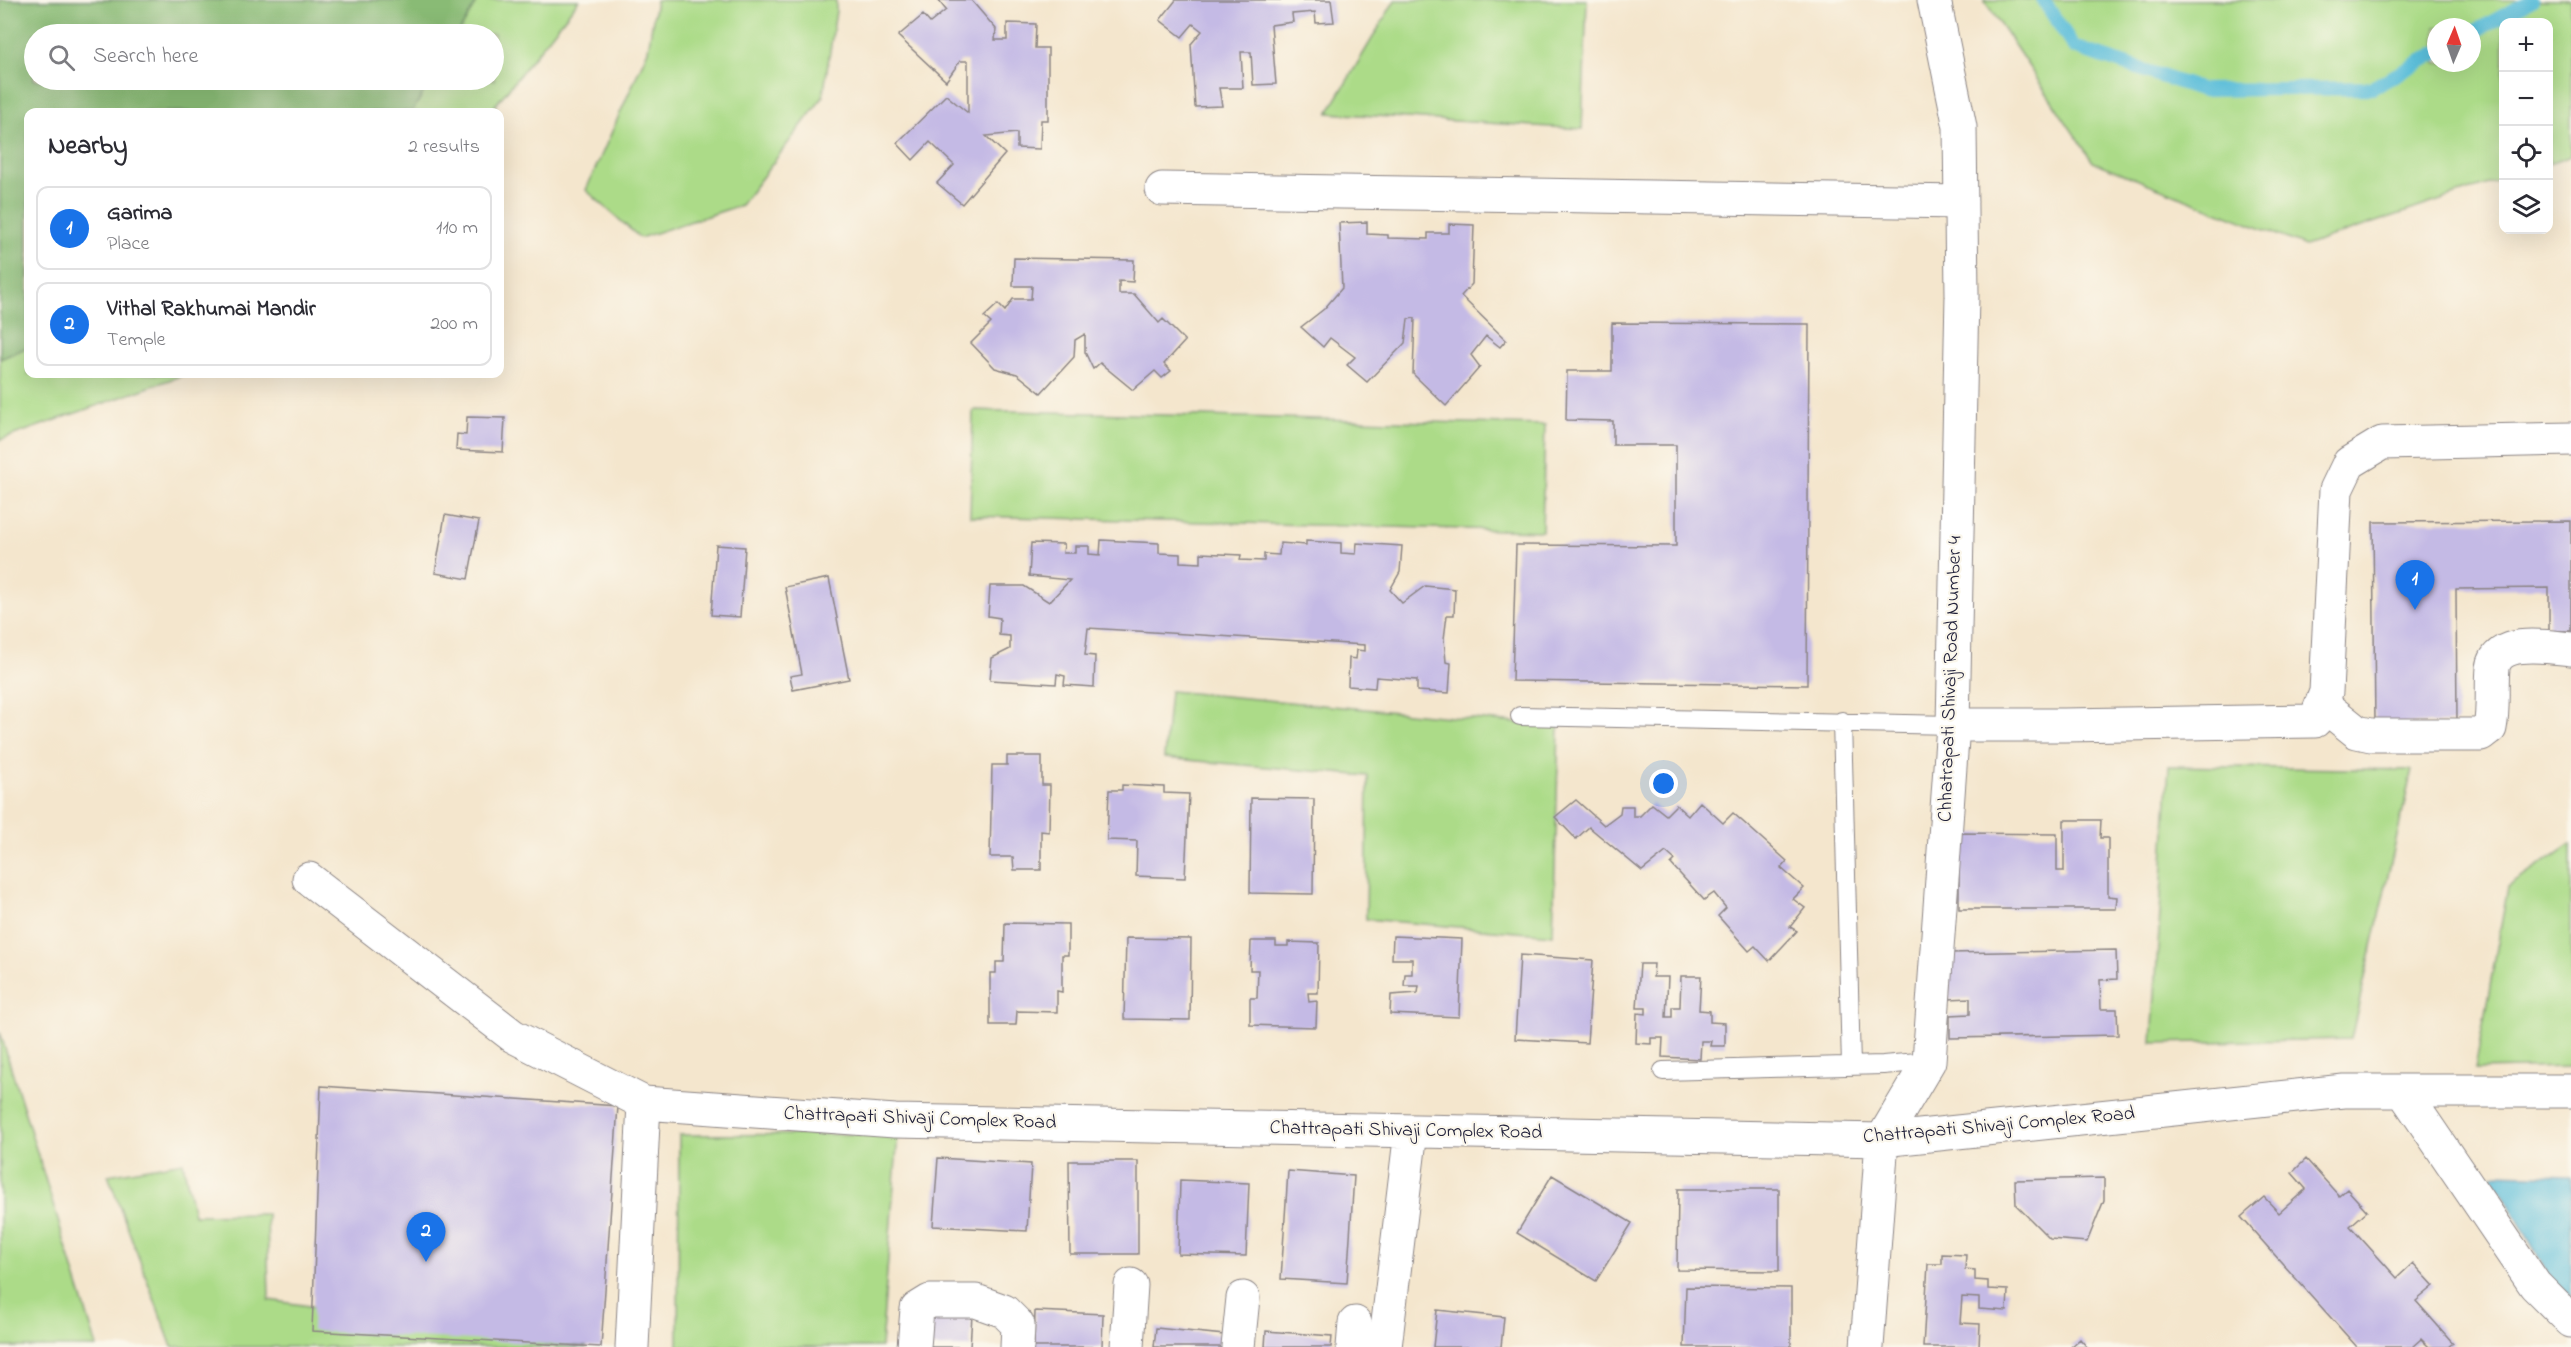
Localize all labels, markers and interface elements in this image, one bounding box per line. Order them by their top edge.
north arrow [2427,18,2481,72]
map controls [2499,18,2553,234]
button: + [2499,18,2553,72]
search box [24,24,504,90]
icon: search [45,41,78,74]
text: Search here [93,41,198,73]
button: − [2499,72,2553,126]
button: locate [2499,126,2553,180]
text: Nearby [48,128,127,166]
text: 2 results [408,133,480,162]
button: layers [2499,180,2553,234]
text: Garima [107,198,172,230]
text: 1 [66,214,73,243]
text: 110 m [436,214,478,243]
text: Place [107,230,149,259]
text: Vithal Rakhumai Mandir [107,294,316,326]
text: 2 [65,310,74,339]
text: 200 m [430,310,478,339]
text: Temple [107,326,166,355]
street label: Chhatrapati Shivaji Road Number 4 [1932,535,1970,823]
pin: 1 [2396,560,2434,610]
your location [1649,769,1678,798]
street label: Chattrapati Shivaji Complex Road [783,1100,1057,1138]
street label: Chattrapati Shivaji Complex Road [1862,1100,2136,1152]
street label: Chattrapati Shivaji Complex Road [1269,1114,1543,1148]
pin: 2 [406,1212,446,1262]

